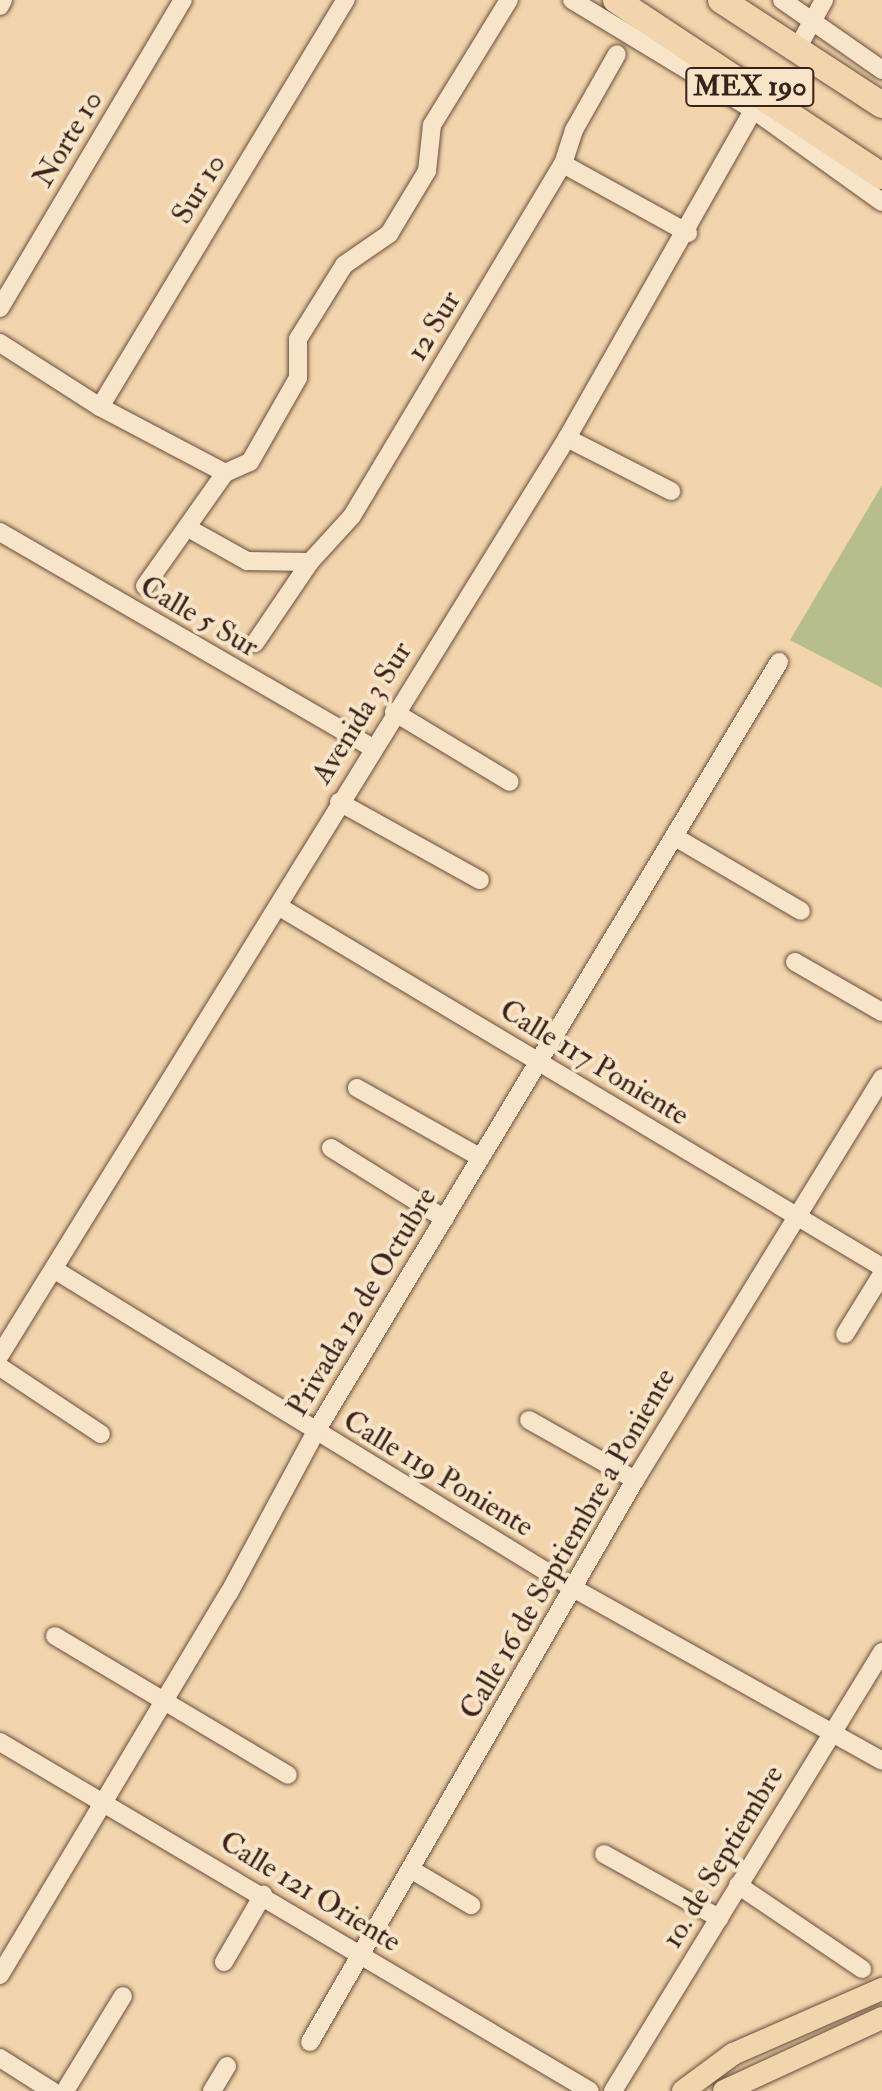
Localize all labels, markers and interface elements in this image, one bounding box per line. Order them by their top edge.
road number: MEX 190 [684,63,816,111]
street label: Norte 10 [25,84,111,194]
street label: Sur 10 [164,147,234,231]
street label: 12 Sur [399,284,469,368]
street label: Calle 5 Sur [133,569,265,665]
street label: Avenida 3 Sur [304,635,420,791]
street label: Calle 117 Poniente [493,992,695,1134]
street label: Privada 12 de Octubre [279,1181,445,1423]
street label: Calle 16 de Septiembre a Poniente [453,1362,683,1726]
street label: Calle 119 Poniente [336,1403,540,1545]
street label: 1o. de Septiembre [654,1759,792,1955]
street label: Calle 121 Oriente [213,1824,407,1960]

